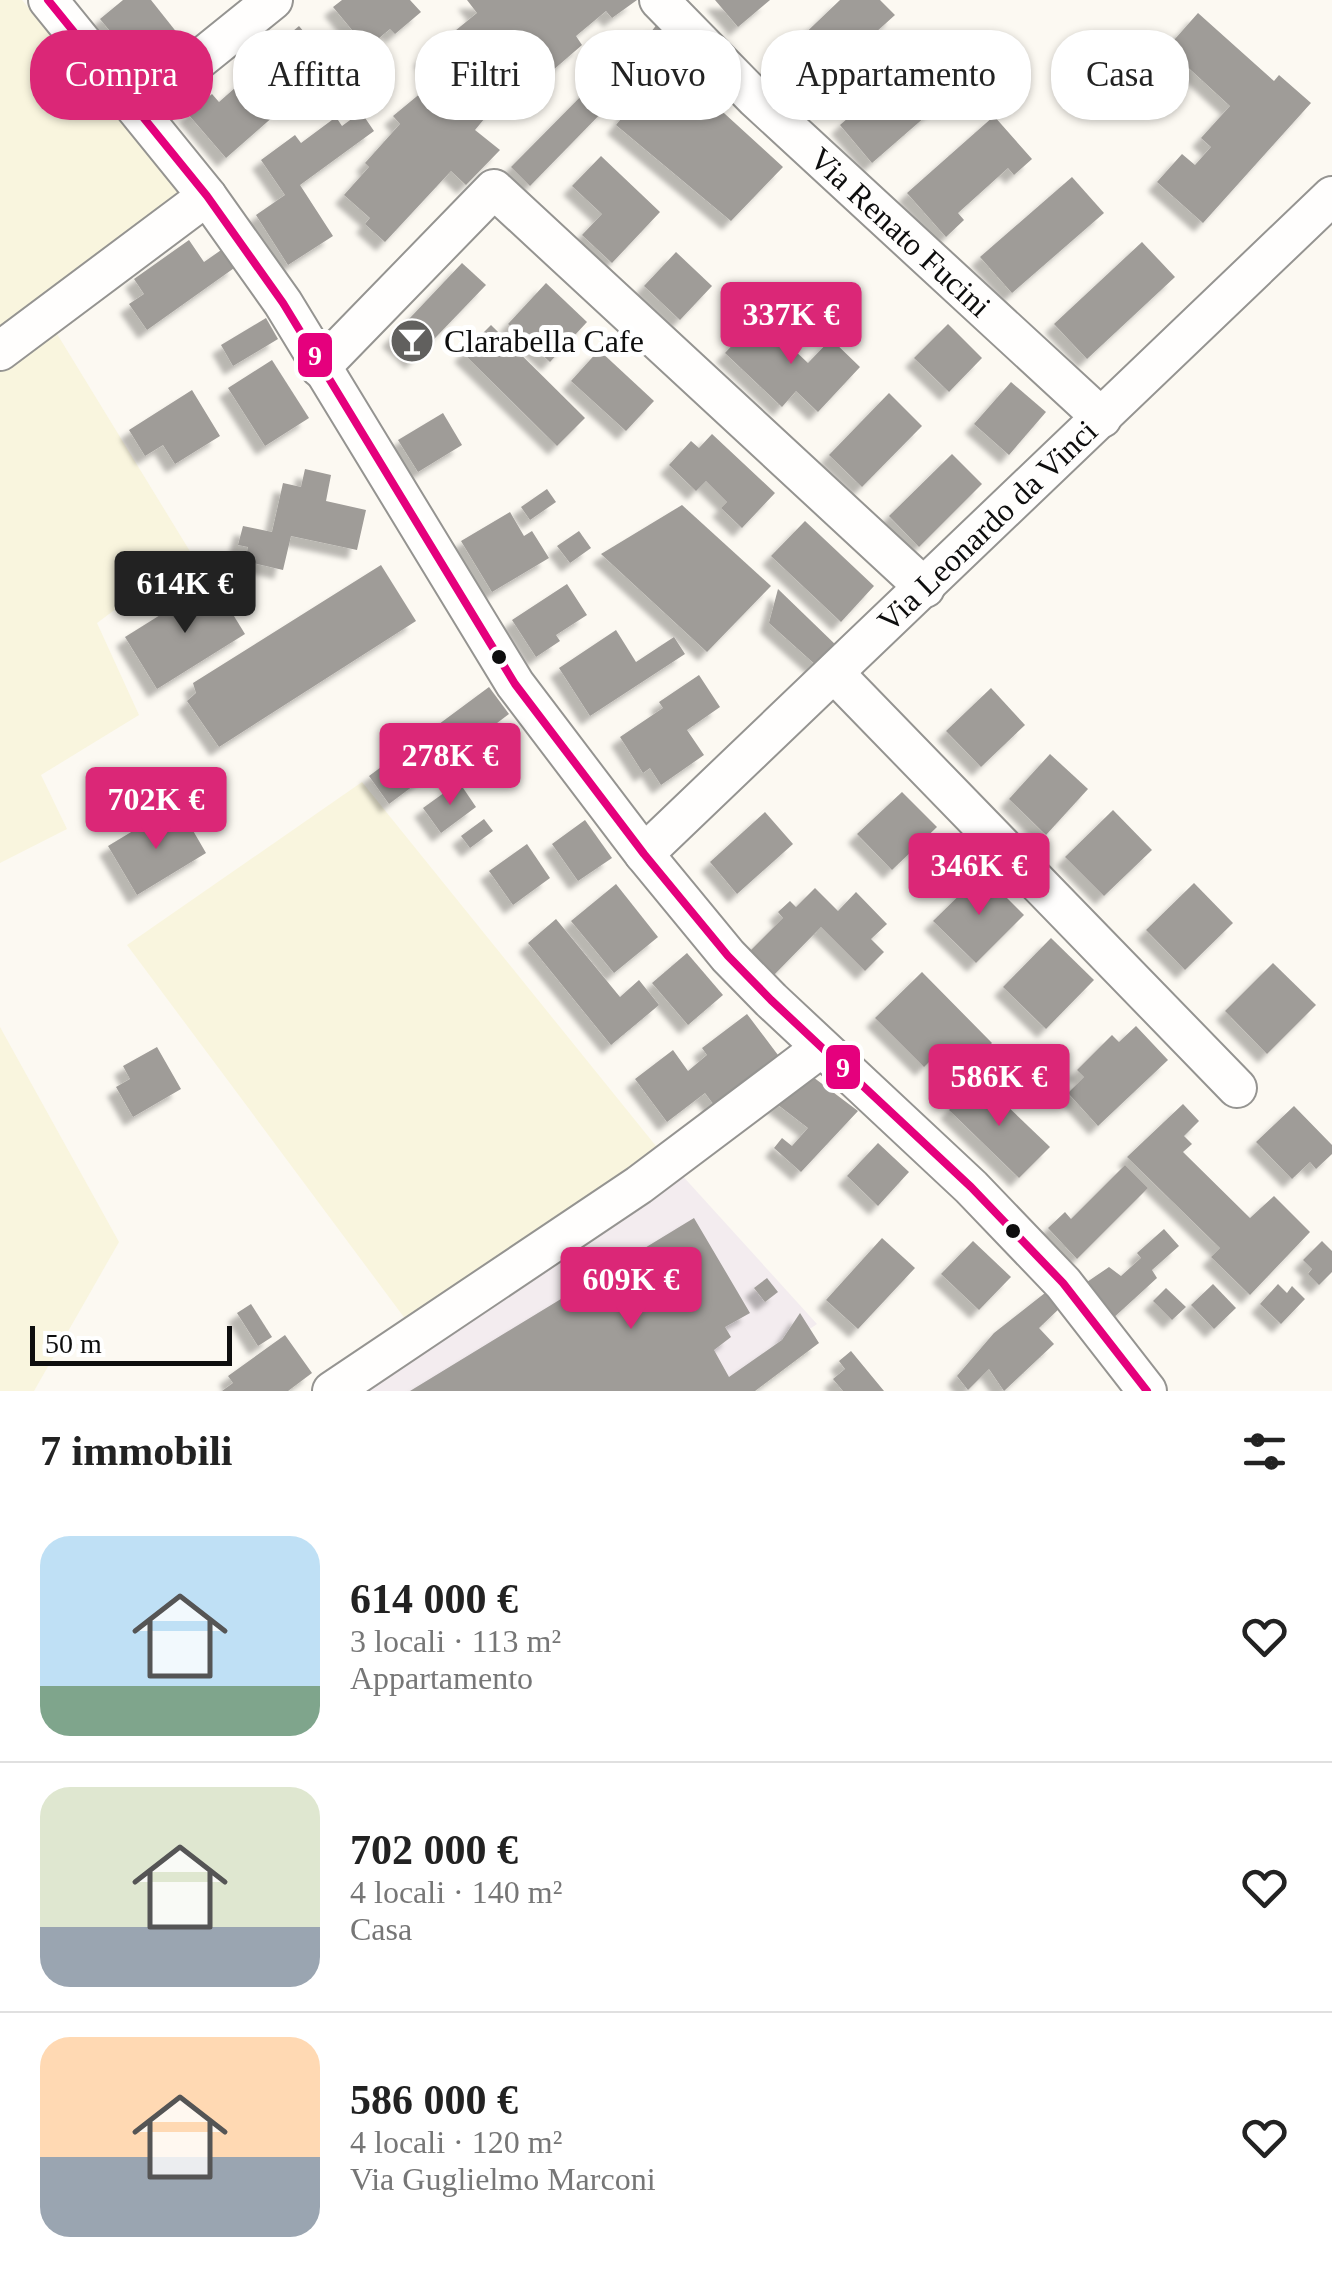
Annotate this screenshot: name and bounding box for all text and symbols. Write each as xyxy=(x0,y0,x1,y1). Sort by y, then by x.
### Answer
chip: Compra xyxy=(30,30,213,120)
chip: Affitta xyxy=(233,30,395,120)
chip: Filtri xyxy=(415,30,555,120)
chip: Nuovo xyxy=(575,30,741,120)
chip: Appartamento xyxy=(761,30,1031,120)
chip: Casa xyxy=(1051,30,1189,120)
street label: Via Renato Fucini xyxy=(803,140,998,324)
pin: 337K € xyxy=(710,282,872,367)
text: 337K € xyxy=(743,296,839,332)
bar icon: Clarabella Cafe xyxy=(389,318,435,364)
place label: Clarabella Cafe xyxy=(444,323,644,359)
line badge: 9 xyxy=(296,331,334,379)
text: 9 xyxy=(308,340,322,371)
street label: Via Leonardo da Vinci xyxy=(870,412,1104,639)
pin: 614K € xyxy=(104,551,266,636)
text: 614K € xyxy=(137,565,233,601)
unlabelled marker xyxy=(489,647,509,667)
pin: 278K € xyxy=(369,723,531,808)
text: 278K € xyxy=(402,737,498,773)
pin: 702K € xyxy=(75,767,237,852)
text: 702K € xyxy=(108,781,204,817)
pin: 346K € xyxy=(898,833,1060,918)
text: 346K € xyxy=(931,847,1027,883)
line badge: 9 xyxy=(824,1043,862,1091)
pin: 586K € xyxy=(918,1044,1080,1129)
text: 9 xyxy=(836,1052,850,1083)
text: 586K € xyxy=(951,1058,1047,1094)
unlabelled marker xyxy=(1003,1221,1023,1241)
pin: 609K € xyxy=(550,1247,712,1332)
text: 609K € xyxy=(583,1261,679,1297)
scale bar xyxy=(30,1321,232,1366)
text: 50 m xyxy=(45,1328,102,1359)
icon: filters xyxy=(1237,1424,1292,1479)
text: 7 immobili xyxy=(40,1428,233,1474)
icon: home xyxy=(120,1576,240,1696)
text: 614 000 € xyxy=(350,1576,518,1622)
icon: heart xyxy=(1237,1609,1292,1664)
text: 3 locali · 113 m² xyxy=(350,1623,561,1659)
text: Appartamento xyxy=(350,1660,533,1696)
icon: home xyxy=(120,1827,240,1947)
text: 702 000 € xyxy=(350,1827,518,1873)
icon: heart xyxy=(1237,1860,1292,1915)
text: 4 locali · 140 m² xyxy=(350,1874,562,1910)
text: Casa xyxy=(350,1911,412,1947)
icon: home xyxy=(120,2077,240,2197)
text: 586 000 € xyxy=(350,2077,518,2123)
icon: heart xyxy=(1237,2110,1292,2165)
text: 4 locali · 120 m² xyxy=(350,2124,562,2160)
text: Via Guglielmo Marconi xyxy=(350,2161,656,2197)

